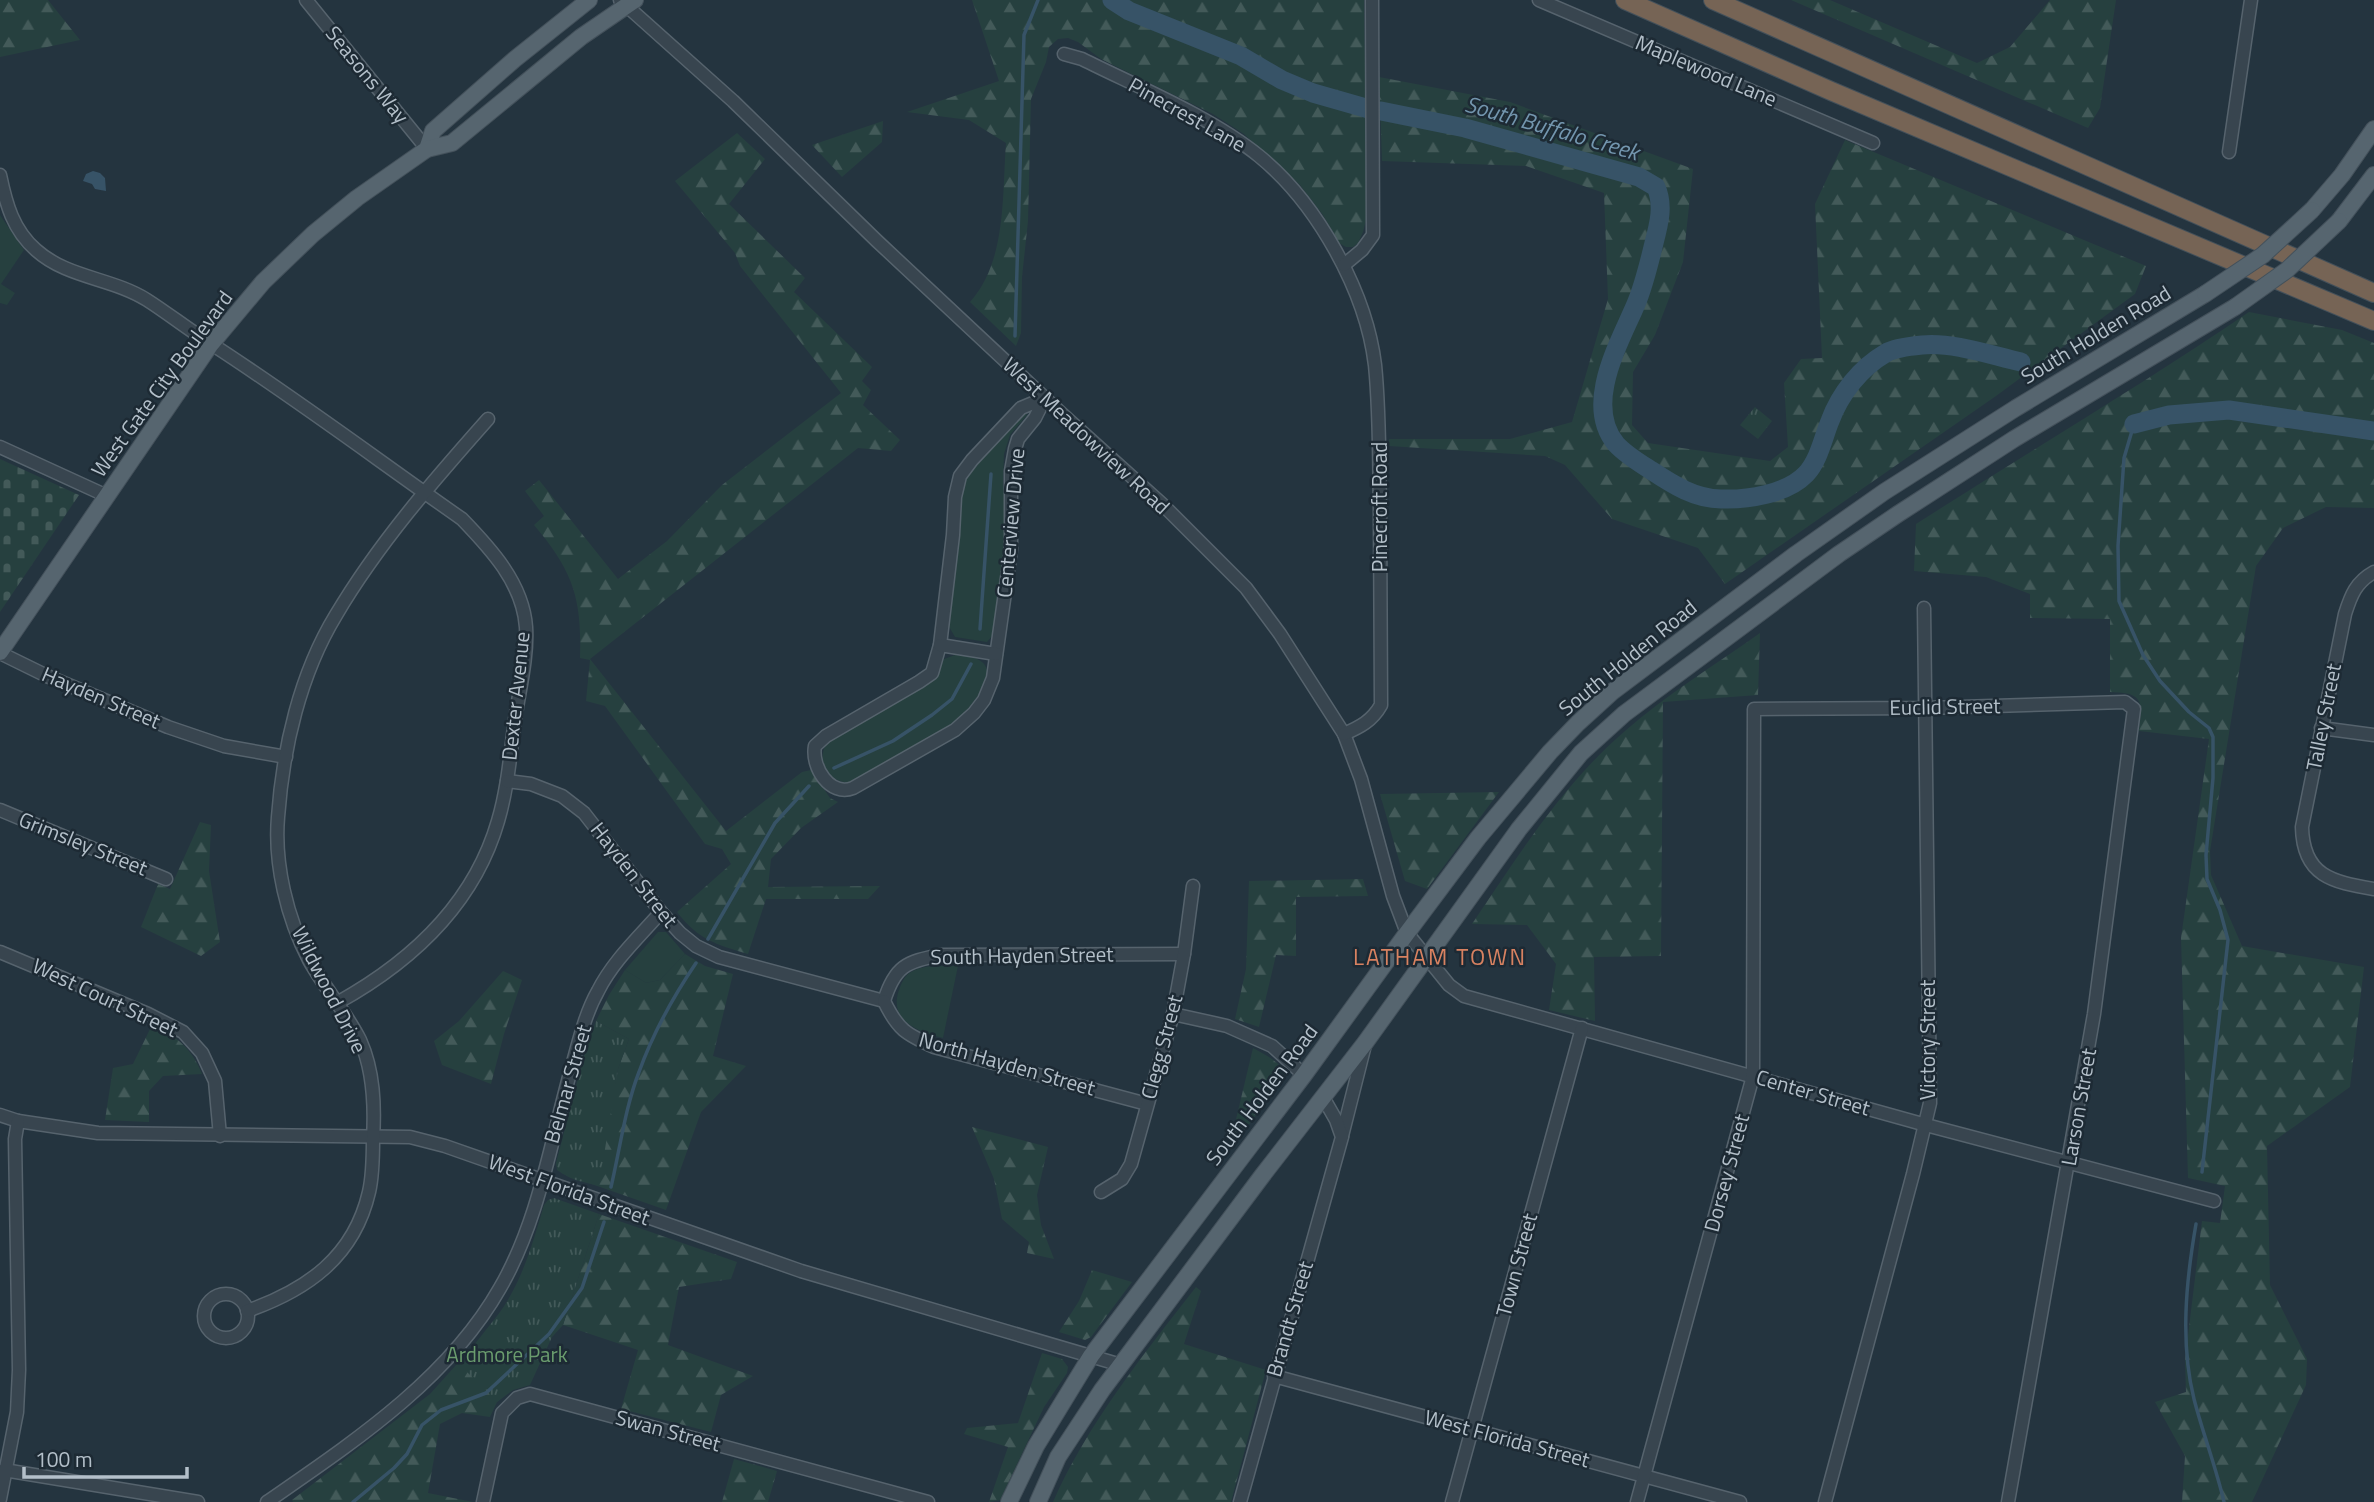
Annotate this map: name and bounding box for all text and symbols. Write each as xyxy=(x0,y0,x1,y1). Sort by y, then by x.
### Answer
street label: Seasons Way xyxy=(318,18,417,130)
street label: Maplewood Lane xyxy=(1631,26,1782,114)
street label: Pinecrest Lane xyxy=(1123,69,1252,160)
water label: South Buffalo Creek xyxy=(1461,86,1646,170)
street label: South Holden Road xyxy=(2014,277,2177,392)
street label: West Gate City Boulevard xyxy=(82,283,240,483)
street label: West Meadowview Road xyxy=(996,349,1178,522)
street label: Pinecroft Road xyxy=(1363,442,1395,572)
street label: Centerview Drive xyxy=(988,447,1032,599)
street label: South Holden Road xyxy=(1551,591,1703,723)
street label: Dexter Avenue xyxy=(492,630,538,762)
street label: Hayden Street xyxy=(37,658,166,737)
street label: Talley Street xyxy=(2297,660,2349,773)
street label: Euclid Street xyxy=(1889,689,2001,723)
street label: Grimsley Street xyxy=(14,803,153,884)
street label: Hayden Street xyxy=(583,815,687,934)
street label: Wildwood Drive xyxy=(284,920,376,1059)
street label: South Hayden Street xyxy=(930,937,1114,973)
district label: LATHAM TOWN xyxy=(1353,939,1527,974)
street label: West Court Street xyxy=(27,949,184,1045)
street label: Victory Street xyxy=(1911,979,1943,1100)
street label: Clegg Street xyxy=(1132,990,1191,1103)
street label: South Holden Road xyxy=(1197,1017,1325,1172)
street label: Belmar Street xyxy=(535,1020,599,1147)
street label: North Hayden Street xyxy=(915,1023,1100,1104)
street label: Larson Street xyxy=(2052,1045,2104,1168)
street label: Center Street xyxy=(1753,1061,1875,1124)
street label: Dorsey Street xyxy=(1695,1110,1757,1235)
street label: West Florida Street xyxy=(484,1145,655,1233)
street label: Town Street xyxy=(1487,1209,1545,1320)
street label: Brandt Street xyxy=(1257,1256,1321,1380)
park label: Ardmore Park xyxy=(446,1338,568,1370)
street label: Swan Street xyxy=(612,1401,725,1460)
street label: West Florida Street xyxy=(1421,1401,1594,1476)
scale bar xyxy=(24,1436,187,1480)
text: 100 m xyxy=(35,1443,92,1475)

